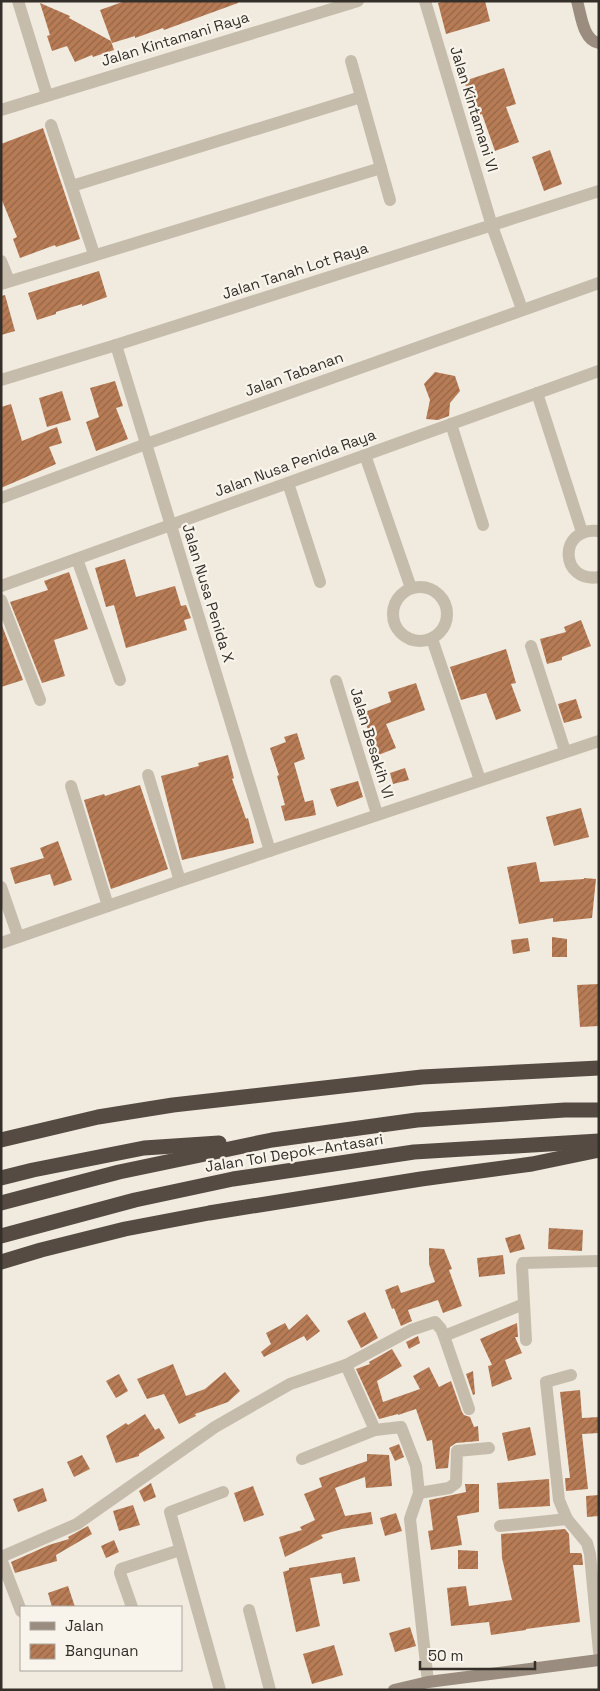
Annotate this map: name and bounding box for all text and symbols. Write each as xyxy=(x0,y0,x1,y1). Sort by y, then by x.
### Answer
street label: Jalan Kintamani Raya xyxy=(99,7,252,70)
street label: Jalan Kintamani VI xyxy=(446,44,503,174)
street label: Jalan Tanah Lot Raya xyxy=(219,238,371,303)
street label: Jalan Tabanan xyxy=(242,347,346,400)
street label: Jalan Nusa Penida Raya xyxy=(212,424,378,501)
street label: Jalan Nusa Penida X xyxy=(178,521,239,665)
street label: Jalan Besakih VI xyxy=(347,685,398,801)
street label: Jalan Tol Depok–Antasari xyxy=(203,1129,384,1176)
legend xyxy=(20,1606,182,1671)
text: Jalan xyxy=(65,1616,104,1635)
scale bar xyxy=(420,1638,535,1670)
text: Bangunan xyxy=(65,1641,139,1660)
text: 50 m xyxy=(428,1646,463,1665)

